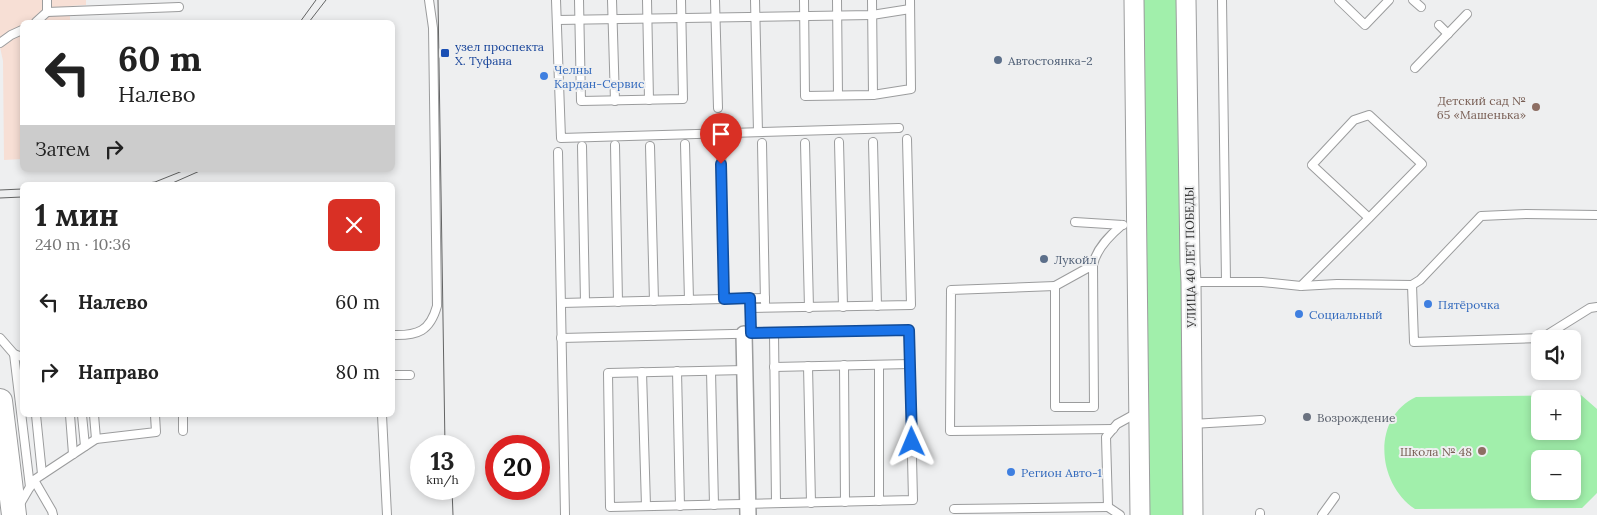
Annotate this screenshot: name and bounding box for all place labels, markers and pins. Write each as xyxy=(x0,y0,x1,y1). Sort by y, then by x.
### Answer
place label: узел проспекта Х. Туфана xyxy=(455,39,544,68)
marker: узел проспекта Х. Туфана xyxy=(439,47,451,59)
place label: Автостоянка-2 xyxy=(1007,53,1093,68)
marker: Автостоянка-2 xyxy=(992,54,1004,66)
place label: Челны Кардан-Сервис xyxy=(554,62,644,91)
marker: Челны Кардан-Сервис xyxy=(538,70,550,82)
place label: Детский сад № 65 «Машенька» xyxy=(1437,93,1526,122)
marker: Детский сад № 65 «Машенька» xyxy=(1530,101,1542,113)
pin xyxy=(700,113,742,164)
place label: Лукойл xyxy=(1054,252,1097,267)
marker: Лукойл xyxy=(1038,253,1050,265)
place label: Пятёрочка xyxy=(1438,297,1500,312)
marker: Пятёрочка xyxy=(1422,298,1434,310)
place label: Социальный xyxy=(1309,307,1383,322)
marker: Социальный xyxy=(1293,308,1305,320)
place label: Возрождение xyxy=(1317,410,1396,425)
marker: Возрождение xyxy=(1301,411,1313,423)
place label: Школа № 48 xyxy=(1400,444,1472,459)
marker: Школа № 48 xyxy=(1476,445,1488,457)
place label: Регион Авто-1 xyxy=(1021,465,1102,480)
marker: Регион Авто-1 xyxy=(1005,466,1017,478)

